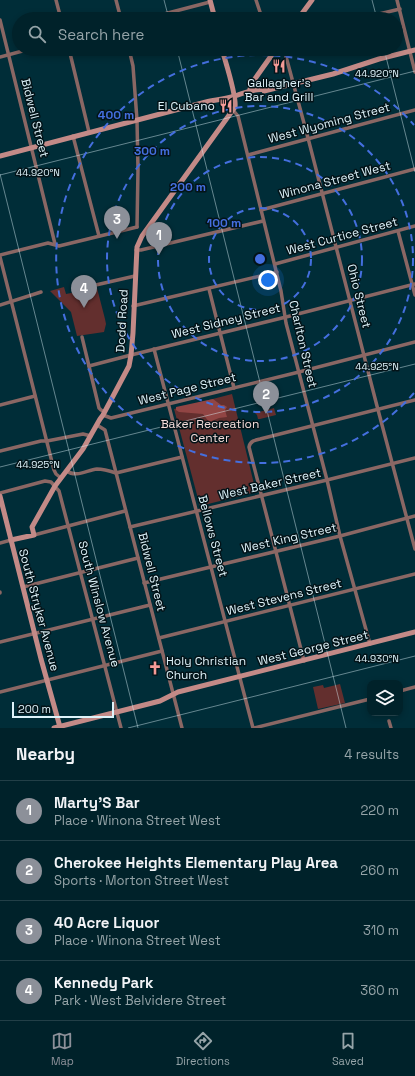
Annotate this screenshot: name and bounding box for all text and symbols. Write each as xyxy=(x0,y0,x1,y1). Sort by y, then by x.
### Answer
search box xyxy=(12,12,403,56)
icon: search xyxy=(26,23,48,45)
text: Search here xyxy=(58,25,144,44)
restaurant icon: Gallagher's Bar and Grill xyxy=(271,58,287,74)
text: 44.920°N xyxy=(355,67,399,80)
place label: Gallagher's Bar and Grill xyxy=(245,75,313,105)
street label: Bidwell Street xyxy=(17,77,53,159)
place label: El Cubano xyxy=(158,98,215,114)
restaurant icon: El Cubano xyxy=(218,98,234,114)
street label: West Wyoming Street xyxy=(266,99,392,147)
text: 400 m xyxy=(98,107,134,123)
text: 300 m xyxy=(134,143,170,159)
street label: Winona Street West xyxy=(278,157,392,203)
text: 44.920°N xyxy=(16,166,60,179)
text: 200 m xyxy=(170,179,206,195)
pin: 3 xyxy=(104,206,130,239)
street label: West Curtice Street xyxy=(285,213,399,259)
text: 100 m xyxy=(207,215,241,231)
pin: 1 xyxy=(146,222,172,255)
centre of rings xyxy=(253,252,267,266)
street label: Ohio Street xyxy=(343,262,375,330)
your location xyxy=(258,270,278,290)
pin: 4 xyxy=(71,275,97,308)
street label: Dodd Road xyxy=(112,289,132,353)
street label: Charlton Street xyxy=(285,299,321,389)
street label: West Sidney Street xyxy=(170,300,282,342)
text: 44.925°N xyxy=(355,360,399,373)
street label: West Page Street xyxy=(136,369,238,409)
pin: 2 xyxy=(253,381,279,414)
park label: Baker Recreation Center xyxy=(161,416,259,446)
text: 44.925°N xyxy=(16,458,60,471)
street label: West Baker Street xyxy=(217,464,323,504)
street label: Bellows Street xyxy=(194,493,232,579)
street label: West King Street xyxy=(240,519,338,557)
street label: Bidwell Street xyxy=(134,531,170,613)
street label: South Winslow Avenue xyxy=(74,539,124,669)
street label: South Stryker Avenue xyxy=(15,547,63,673)
street label: West Stevens Street xyxy=(225,575,343,619)
street label: West George Street xyxy=(256,627,370,669)
text: 44.930°N xyxy=(355,652,399,665)
place label: Holy Christian Church xyxy=(166,653,246,683)
church icon: Holy Christian Church xyxy=(147,660,163,676)
map controls xyxy=(367,680,403,716)
button: layers xyxy=(367,680,403,716)
scale bar xyxy=(12,700,114,719)
text: 200 m xyxy=(18,702,51,716)
text: Nearby xyxy=(16,743,75,765)
text: 4 results xyxy=(344,746,399,763)
text: Marty'S Bar xyxy=(54,793,140,812)
text: 1 xyxy=(26,802,32,819)
text: 220 m xyxy=(360,802,399,819)
text: Place · Winona Street West xyxy=(54,812,221,829)
text: Cherokee Heights Elementary Play Area xyxy=(54,853,338,872)
text: 2 xyxy=(25,862,33,879)
text: 260 m xyxy=(360,862,399,879)
text: Sports · Morton Street West xyxy=(54,872,229,889)
text: 40 Acre Liquor xyxy=(54,913,159,932)
text: 3 xyxy=(25,922,33,939)
text: 310 m xyxy=(363,922,399,939)
text: Place · Winona Street West xyxy=(54,932,221,949)
text: Kennedy Park xyxy=(54,973,154,992)
text: 4 xyxy=(25,982,33,999)
text: 360 m xyxy=(360,982,399,999)
text: Park · West Belvidere Street xyxy=(54,992,226,1009)
tab: Map xyxy=(51,1030,74,1068)
tab: Directions xyxy=(176,1030,230,1068)
tab: Saved xyxy=(332,1030,364,1068)

